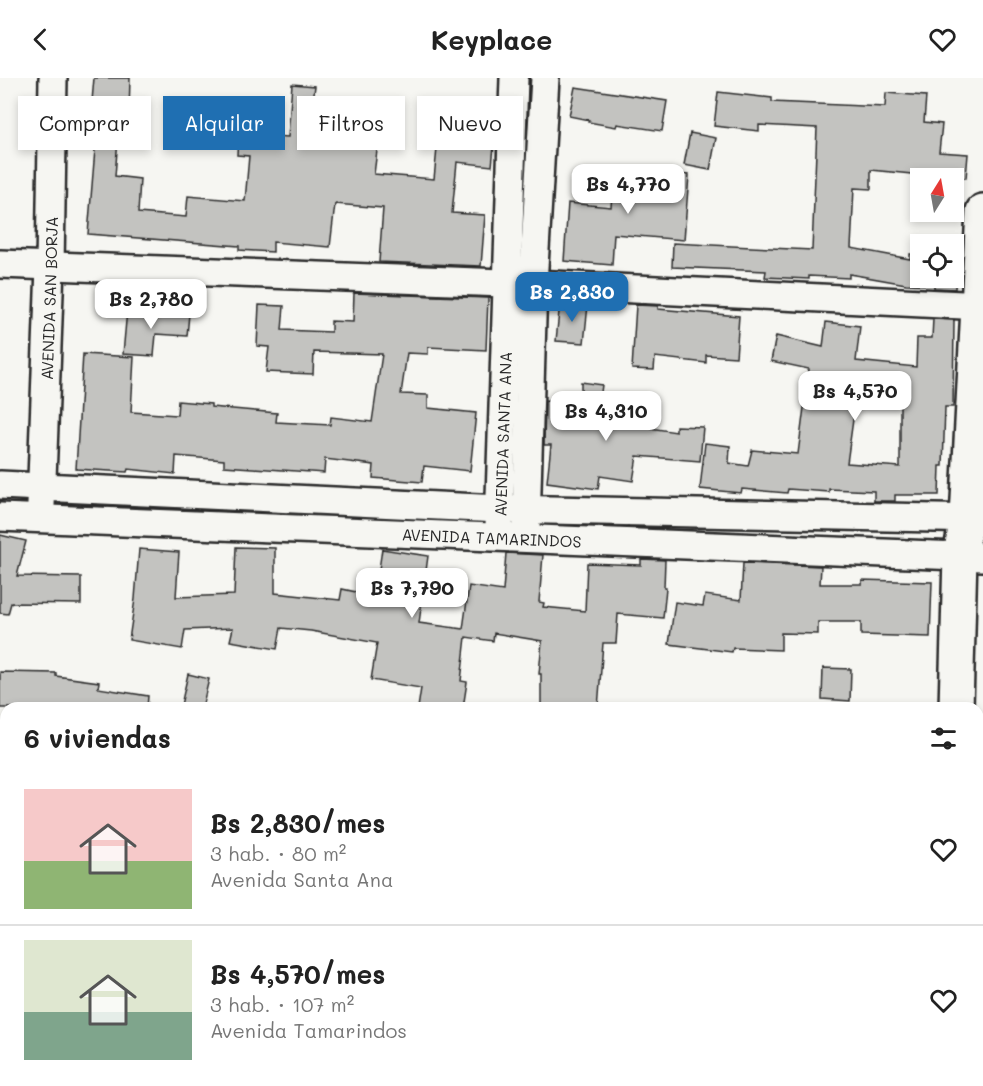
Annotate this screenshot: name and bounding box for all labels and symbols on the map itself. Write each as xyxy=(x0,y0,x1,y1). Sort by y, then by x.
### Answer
pin: Bs 4,770 xyxy=(566,164,690,215)
north arrow xyxy=(910,168,964,222)
street label: AVENIDA SAN BORJA xyxy=(35,216,61,380)
pin: Bs 2,830 xyxy=(510,272,634,323)
pin: Bs 2,780 xyxy=(89,279,213,330)
street label: AVENIDA SANTA ANA xyxy=(489,351,515,517)
pin: Bs 4,570 xyxy=(793,371,917,422)
pin: Bs 4,310 xyxy=(544,391,668,442)
street label: AVENIDA TAMARINDOS xyxy=(401,523,582,551)
pin: Bs 7,790 xyxy=(350,568,474,619)

